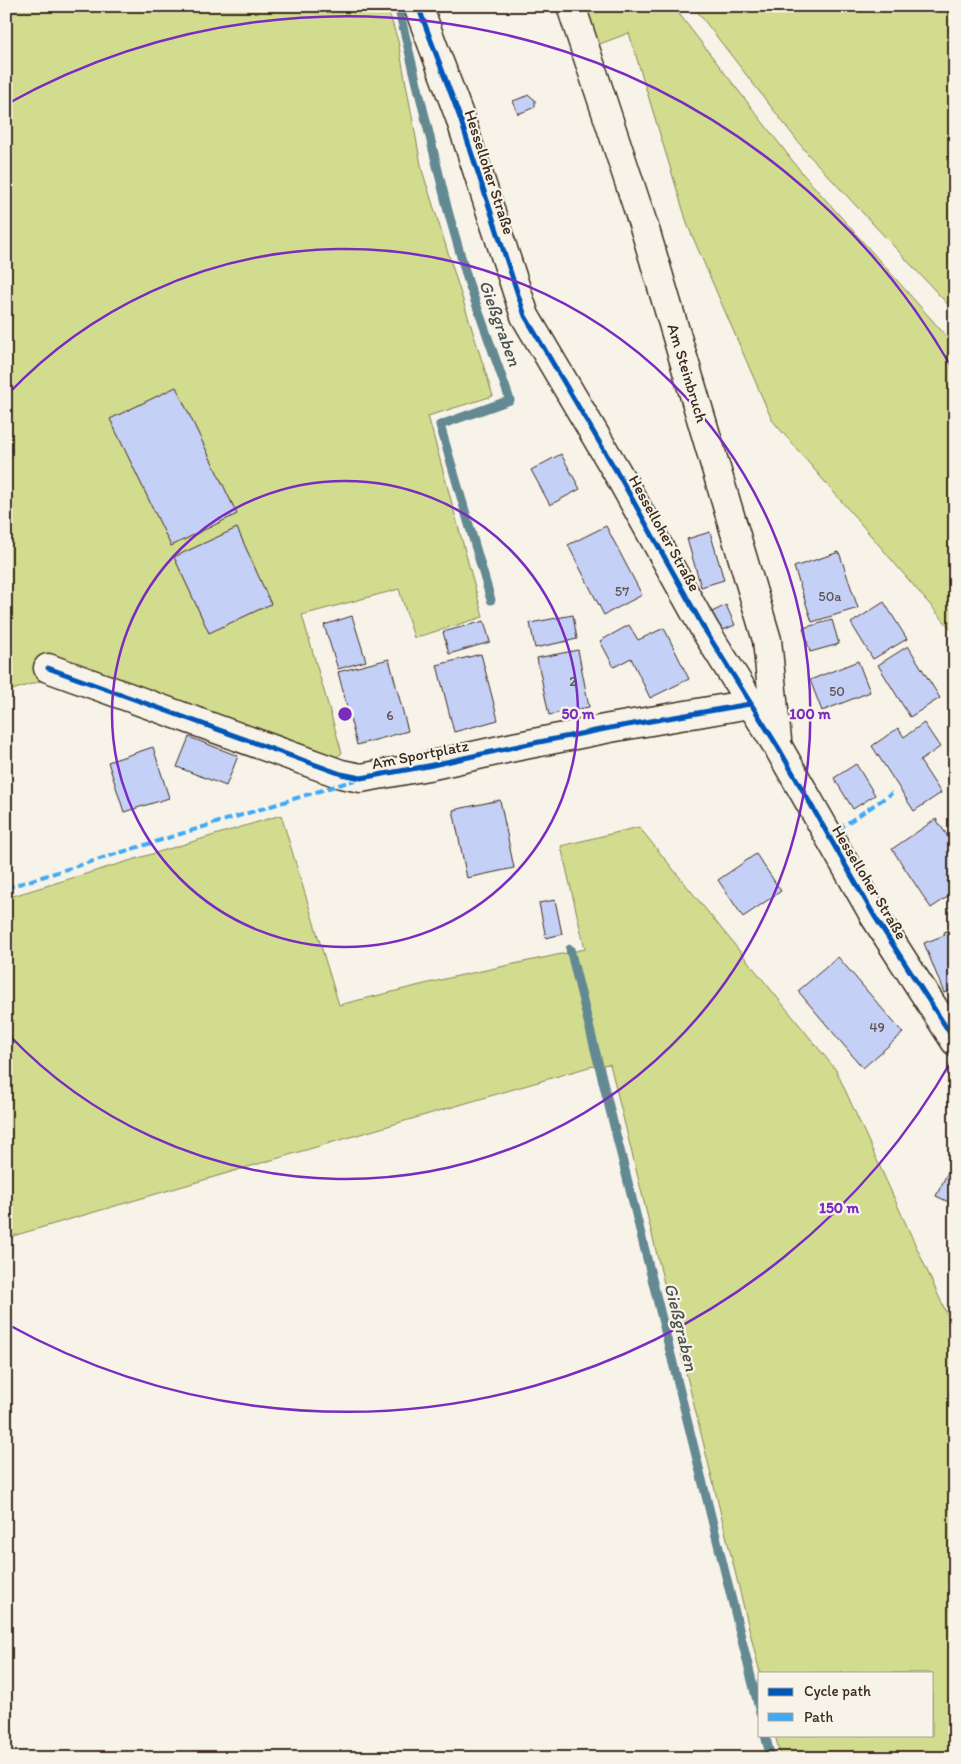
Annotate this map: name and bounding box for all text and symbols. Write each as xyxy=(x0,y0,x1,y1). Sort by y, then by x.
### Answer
street label: Hesselloher Straße xyxy=(460,107,519,237)
water label: Gießgraben xyxy=(474,277,526,370)
street label: Am Steinbruch xyxy=(663,321,712,425)
street label: Hesselloher Straße xyxy=(625,472,705,595)
house number: 57 xyxy=(615,583,629,600)
house number: 50a xyxy=(818,588,842,605)
house number: 2 xyxy=(569,673,577,690)
house number: 50 xyxy=(829,683,845,700)
centre of rings xyxy=(336,705,354,723)
text: 50 m xyxy=(561,705,595,723)
text: 100 m xyxy=(789,705,831,723)
house number: 6 xyxy=(386,707,394,724)
street label: Am Sportplatz xyxy=(370,736,471,773)
street label: Hesselloher Straße xyxy=(828,822,911,943)
house number: 49 xyxy=(869,1019,885,1036)
text: 150 m xyxy=(819,1199,859,1217)
water label: Gießgraben xyxy=(659,1281,703,1374)
legend xyxy=(758,1672,934,1736)
text: Cycle path xyxy=(804,1682,871,1700)
text: Path xyxy=(804,1708,833,1726)

